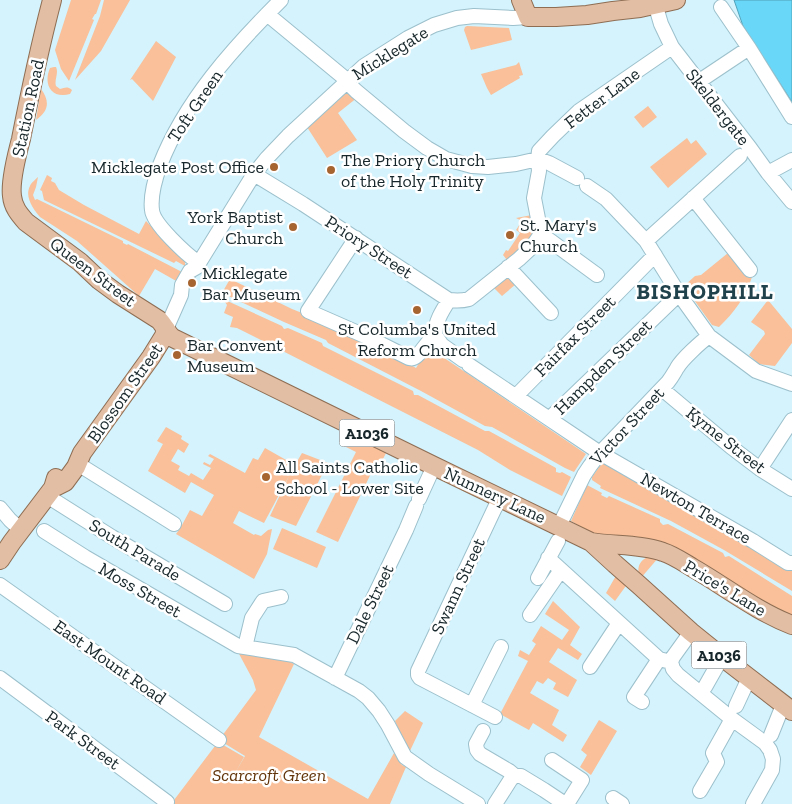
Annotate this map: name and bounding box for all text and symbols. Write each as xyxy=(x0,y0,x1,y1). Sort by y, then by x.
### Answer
street label: Micklegate xyxy=(348,21,432,85)
street label: Station Road xyxy=(7,57,49,159)
street label: Fetter Lane xyxy=(560,63,644,133)
street label: Skeldergate xyxy=(681,64,755,150)
street label: Toft Green xyxy=(163,65,228,147)
place label: The Priory Church of the Holy Trinity xyxy=(341,149,485,192)
place label: Micklegate Post Office xyxy=(91,156,264,178)
marker: Micklegate Post Office xyxy=(268,161,280,173)
marker: The Priory Church of the Holy Trinity xyxy=(325,164,337,176)
place label: York Baptist Church xyxy=(186,206,283,249)
street label: Priory Street xyxy=(321,211,417,284)
place label: St. Mary's Church xyxy=(520,214,597,257)
marker: York Baptist Church xyxy=(287,221,299,233)
marker: St. Mary's Church xyxy=(504,229,516,241)
street label: Queen Street xyxy=(46,232,141,312)
place label: Micklegate Bar Museum xyxy=(202,262,301,305)
marker: Micklegate Bar Museum xyxy=(186,277,198,289)
district label: BISHOPHILL xyxy=(636,278,774,305)
street label: Fairfax Street xyxy=(530,290,621,381)
marker: St Columba's United Reform Church xyxy=(411,304,423,316)
street label: Hampden Street xyxy=(549,315,657,419)
place label: St Columba's United Reform Church xyxy=(338,318,496,361)
place label: Bar Convent Museum xyxy=(187,334,283,377)
street label: Blossom Street xyxy=(82,339,168,447)
marker: Bar Convent Museum xyxy=(171,349,183,361)
street label: Victor Street xyxy=(584,382,669,471)
street label: Kyme Street xyxy=(682,402,771,478)
road number: A1036 xyxy=(340,419,394,446)
place label: All Saints Catholic School - Lower Site xyxy=(276,456,424,499)
street label: Nunnery Lane xyxy=(441,462,549,528)
street label: Newton Terrace xyxy=(637,467,755,549)
marker: All Saints Catholic School - Lower Site xyxy=(260,471,272,483)
street label: South Parade xyxy=(85,514,185,586)
street label: Swann Street xyxy=(426,534,490,638)
street label: Price's Lane xyxy=(680,555,770,621)
street label: Moss Street xyxy=(95,557,186,623)
street label: Dale Street xyxy=(341,560,399,647)
street label: East Mount Road xyxy=(49,615,171,709)
road number: A1036 xyxy=(692,642,746,668)
street label: Park Street xyxy=(41,705,125,775)
park label: Scarcroft Green xyxy=(212,764,326,786)

